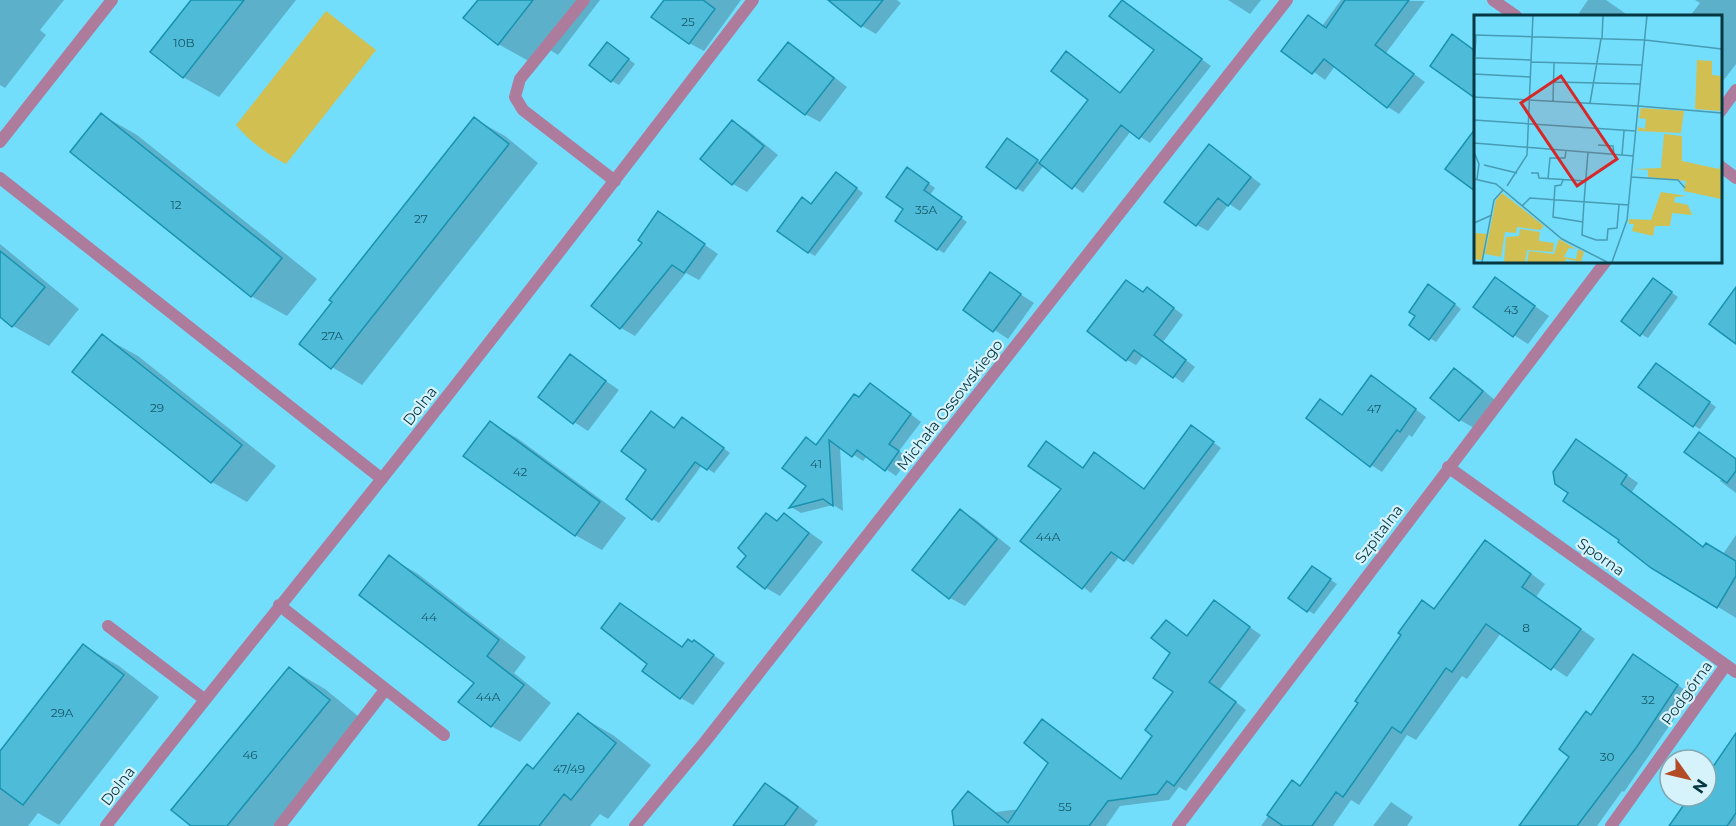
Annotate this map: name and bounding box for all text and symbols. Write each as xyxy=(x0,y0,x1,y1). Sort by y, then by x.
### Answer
house number: 25 xyxy=(681,14,695,29)
inset map xyxy=(1474,15,1721,262)
house number: 10B xyxy=(173,35,195,50)
house number: 12 xyxy=(170,197,182,212)
house number: 35A xyxy=(915,202,937,217)
house number: 27 xyxy=(414,211,428,226)
house number: 43 xyxy=(1504,302,1518,317)
house number: 27A xyxy=(321,328,343,343)
street label: Michała Ossowskiego xyxy=(892,335,1007,474)
street label: Dolna xyxy=(398,382,441,429)
house number: 29 xyxy=(150,400,164,415)
house number: 47 xyxy=(1367,401,1381,416)
house number: 41 xyxy=(810,456,822,471)
house number: 42 xyxy=(513,464,528,479)
street label: Szpitalna xyxy=(1350,501,1407,567)
house number: 44A xyxy=(1036,529,1061,544)
street label: Sporna xyxy=(1574,533,1629,580)
house number: 44 xyxy=(421,609,437,624)
house number: 8 xyxy=(1522,620,1530,635)
street label: Podgórna xyxy=(1657,657,1716,729)
house number: 44A xyxy=(476,689,501,704)
house number: 32 xyxy=(1641,692,1655,707)
house number: 29A xyxy=(51,705,74,720)
house number: 46 xyxy=(242,747,258,762)
north arrow xyxy=(1658,748,1718,808)
house number: 30 xyxy=(1600,749,1614,764)
house number: 47/49 xyxy=(553,761,585,776)
street label: Dolna xyxy=(96,762,139,809)
text: N xyxy=(1689,775,1712,797)
house number: 55 xyxy=(1058,799,1072,814)

